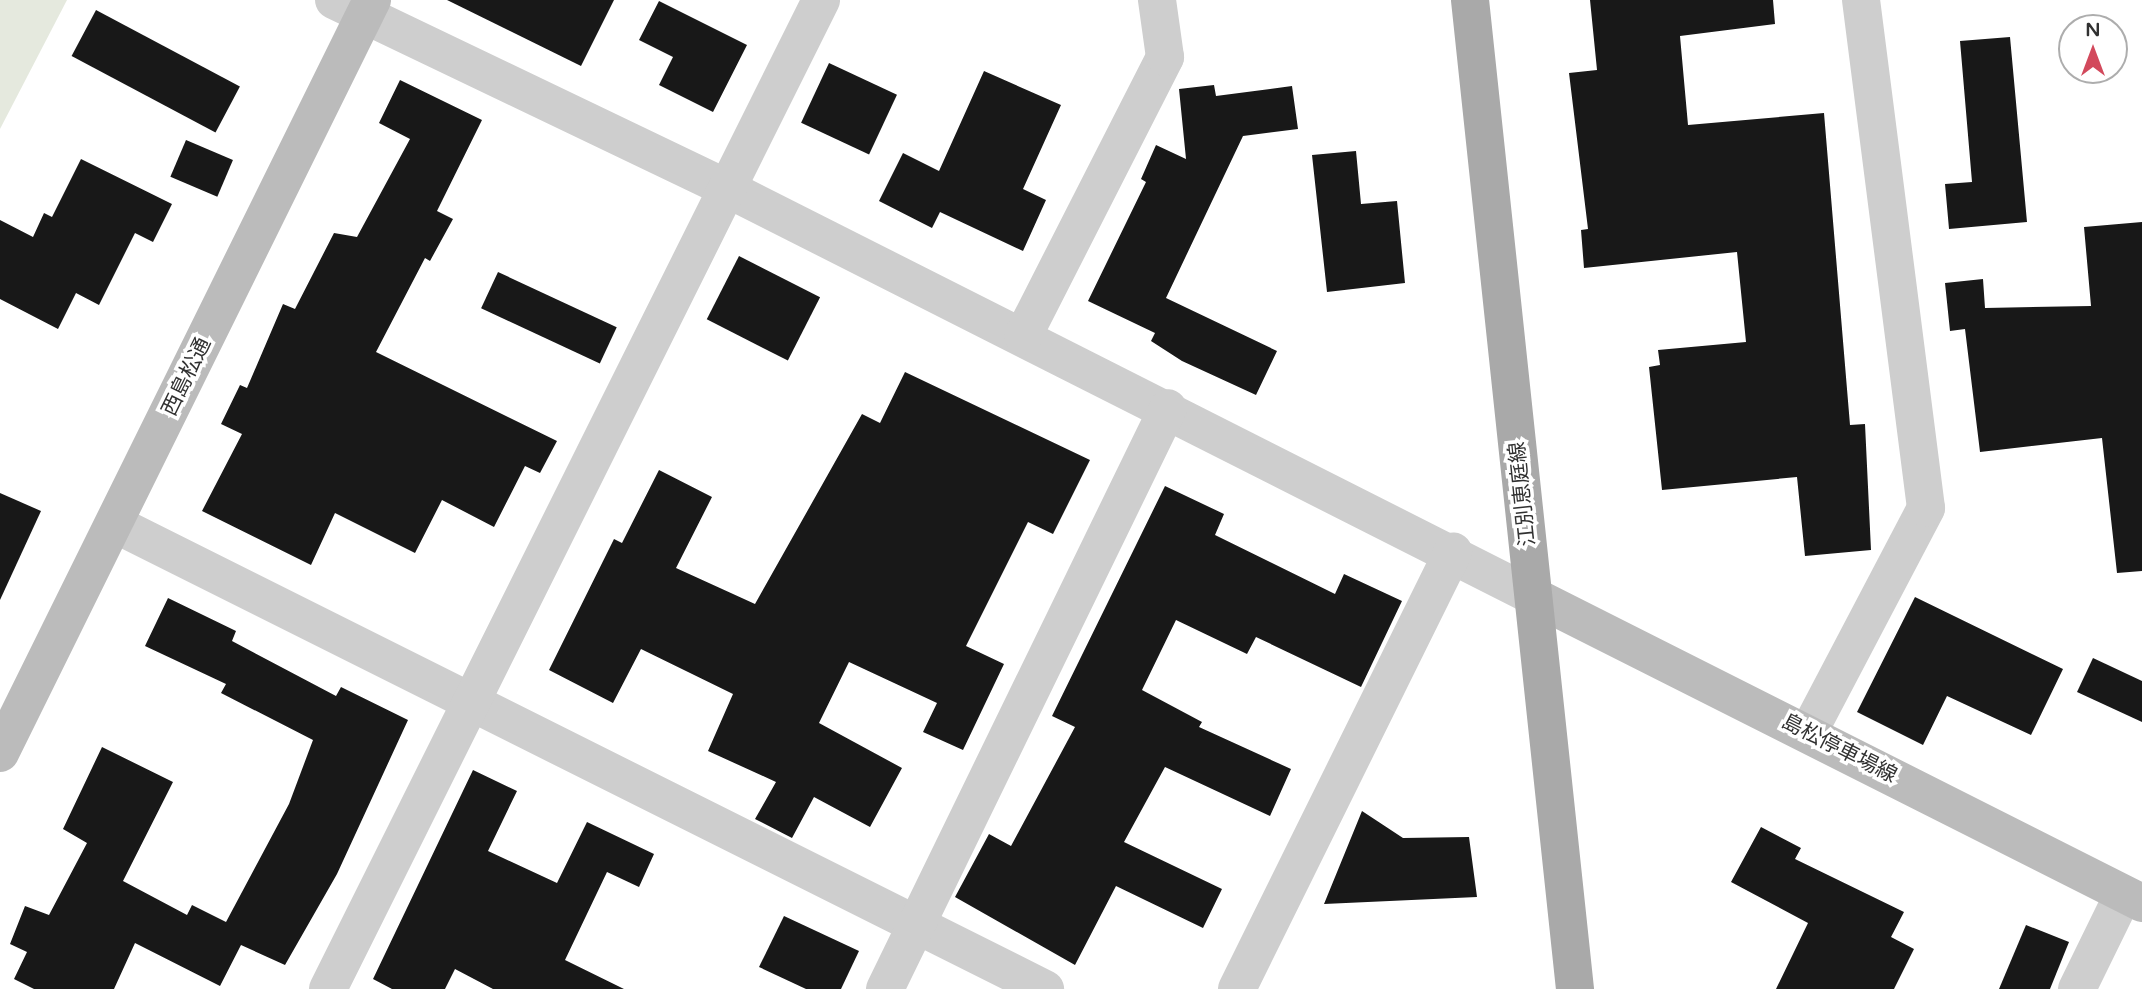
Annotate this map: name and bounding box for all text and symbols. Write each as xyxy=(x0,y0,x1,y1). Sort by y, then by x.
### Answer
north arrow xyxy=(2058,14,2128,84)
text: N xyxy=(2085,19,2101,41)
street label: 西島松通 xyxy=(157,334,217,420)
street label: 江別恵庭線 xyxy=(1505,440,1541,548)
street label: 島松停車場線 xyxy=(1777,709,1901,789)

